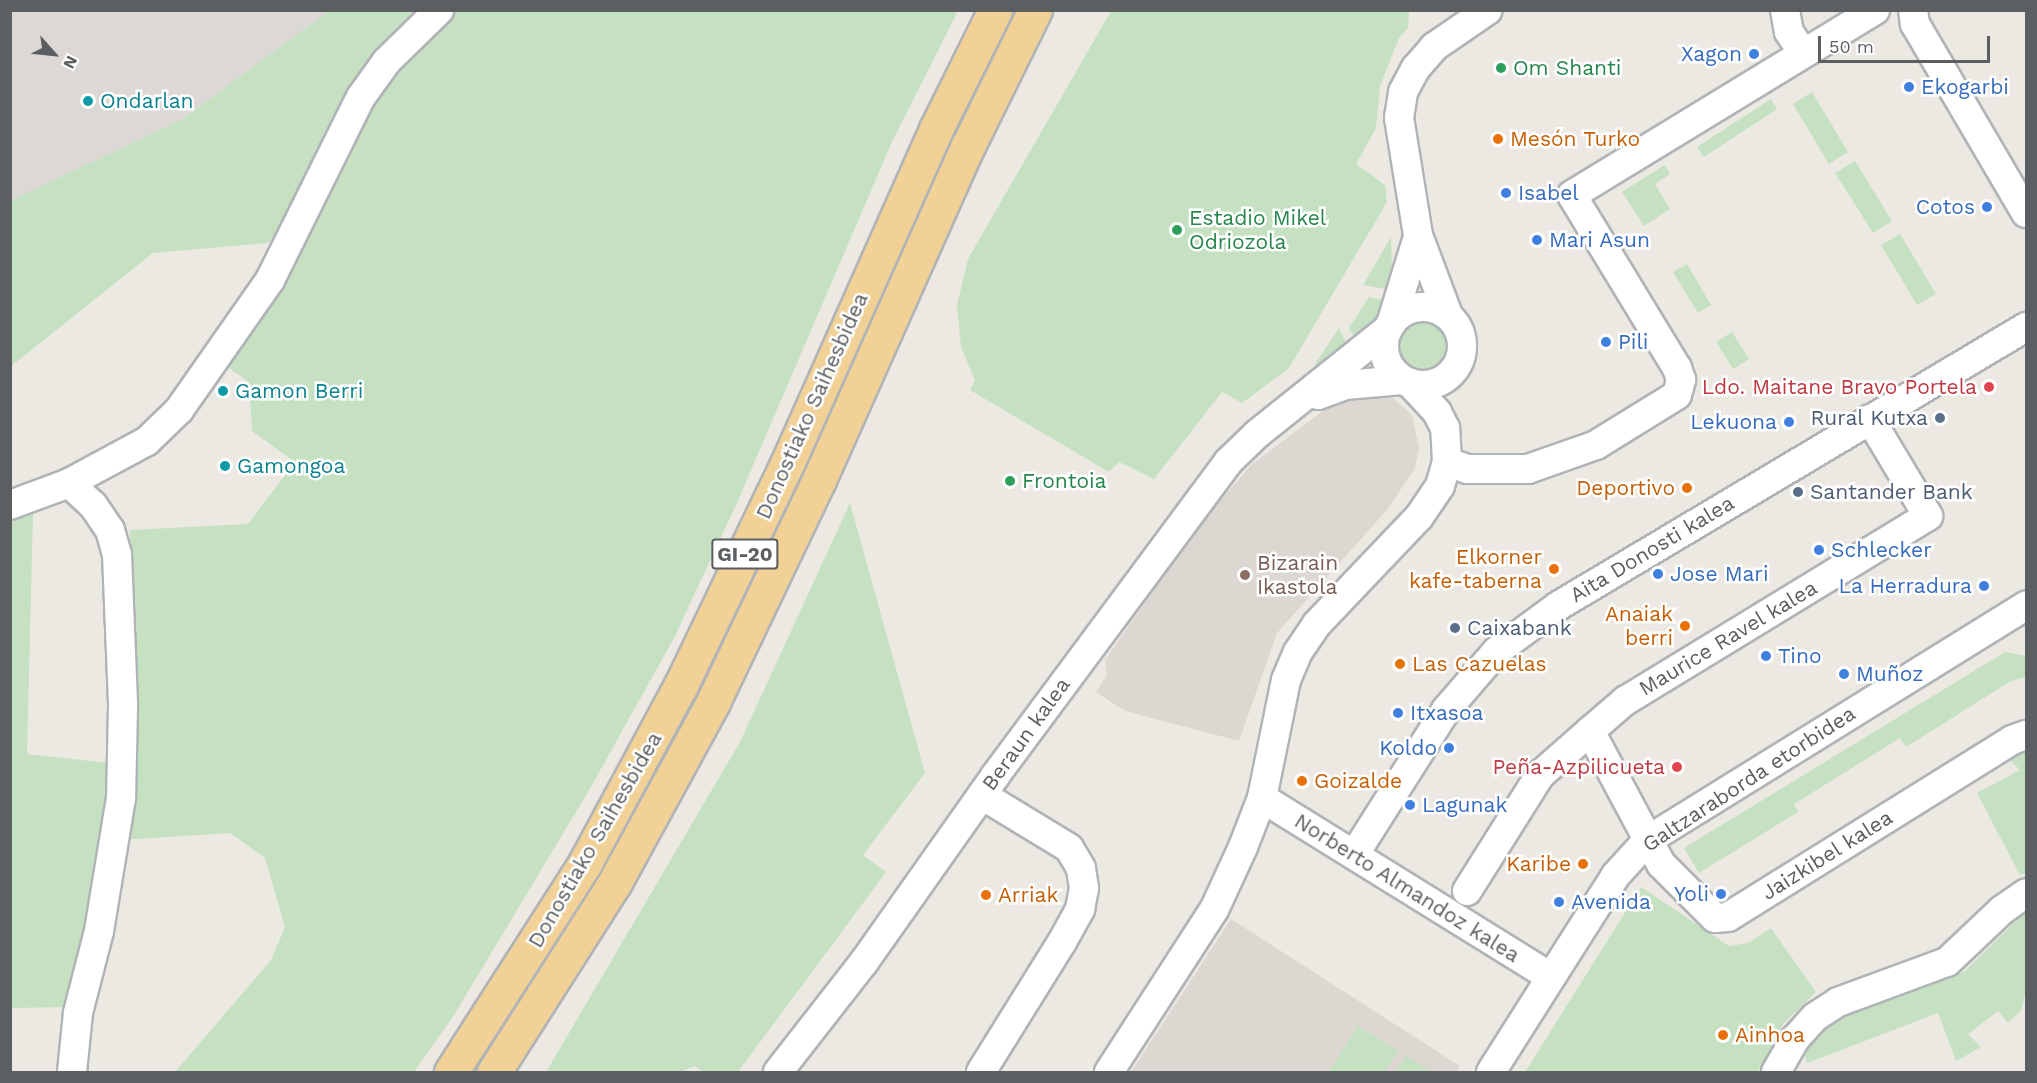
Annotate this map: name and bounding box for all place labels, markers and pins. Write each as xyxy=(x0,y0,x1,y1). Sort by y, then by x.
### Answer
place label: Xagon xyxy=(1681,41,1742,67)
marker: Xagon xyxy=(1747,47,1761,61)
place label: Om Shanti xyxy=(1513,55,1621,81)
marker: Om Shanti xyxy=(1494,61,1508,75)
place label: Ekogarbi xyxy=(1921,74,2009,100)
marker: Ekogarbi xyxy=(1902,80,1916,94)
place label: Ondarlan xyxy=(100,88,194,114)
marker: Ondarlan xyxy=(81,94,95,108)
place label: Mesón Turko xyxy=(1510,126,1641,152)
marker: Mesón Turko xyxy=(1491,132,1505,146)
place label: Isabel xyxy=(1518,180,1579,206)
marker: Isabel xyxy=(1499,186,1513,200)
place label: Cotos xyxy=(1916,194,1975,220)
marker: Cotos xyxy=(1980,200,1994,214)
place label: Estadio Mikel Odriozola xyxy=(1189,205,1326,255)
marker: Estadio Mikel Odriozola xyxy=(1170,223,1184,237)
place label: Mari Asun xyxy=(1549,227,1651,253)
marker: Mari Asun xyxy=(1530,233,1544,247)
place label: Pili xyxy=(1618,329,1648,355)
marker: Pili xyxy=(1599,335,1613,349)
place label: Ldo. Maitane Bravo Portela xyxy=(1702,374,1977,400)
place label: Gamon Berri xyxy=(235,378,363,404)
marker: Ldo. Maitane Bravo Portela xyxy=(1982,380,1996,394)
marker: Gamon Berri xyxy=(216,384,230,398)
place label: Rural Kutxa xyxy=(1810,405,1928,431)
place label: Lekuona xyxy=(1690,409,1777,435)
marker: Rural Kutxa xyxy=(1933,411,1947,425)
marker: Lekuona xyxy=(1782,415,1796,429)
place label: Gamongoa xyxy=(237,453,345,479)
marker: Gamongoa xyxy=(218,459,232,473)
place label: Frontoia xyxy=(1022,468,1107,494)
marker: Frontoia xyxy=(1003,474,1017,488)
place label: Deportivo xyxy=(1576,475,1675,501)
place label: Santander Bank xyxy=(1810,479,1973,505)
marker: Deportivo xyxy=(1680,481,1694,495)
marker: Santander Bank xyxy=(1791,485,1805,499)
place label: Schlecker xyxy=(1831,537,1932,563)
marker: Schlecker xyxy=(1812,543,1826,557)
place label: Elkorner kafe-taberna xyxy=(1409,544,1542,594)
place label: Bizarain Ikastola xyxy=(1257,550,1338,600)
place label: Jose Mari xyxy=(1670,561,1769,587)
marker: Elkorner kafe-taberna xyxy=(1547,562,1561,576)
marker: Jose Mari xyxy=(1651,567,1665,581)
marker: Bizarain Ikastola xyxy=(1238,568,1252,582)
place label: La Herradura xyxy=(1838,573,1972,599)
marker: La Herradura xyxy=(1977,579,1991,593)
place label: Anaiak berri xyxy=(1605,601,1673,651)
place label: Caixabank xyxy=(1467,615,1572,641)
marker: Anaiak berri xyxy=(1678,619,1692,633)
marker: Caixabank xyxy=(1448,621,1462,635)
place label: Tino xyxy=(1778,643,1822,669)
marker: Tino xyxy=(1759,649,1773,663)
place label: Las Cazuelas xyxy=(1412,651,1547,677)
marker: Las Cazuelas xyxy=(1393,657,1407,671)
place label: Muñoz xyxy=(1856,661,1923,687)
marker: Muñoz xyxy=(1837,667,1851,681)
place label: Itxasoa xyxy=(1410,700,1483,726)
marker: Itxasoa xyxy=(1391,706,1405,720)
place label: Koldo xyxy=(1379,735,1437,761)
marker: Koldo xyxy=(1442,741,1456,755)
place label: Peña-Azpilicueta xyxy=(1492,754,1665,780)
marker: Peña-Azpilicueta xyxy=(1670,760,1684,774)
place label: Goizalde xyxy=(1314,768,1402,794)
marker: Goizalde xyxy=(1295,774,1309,788)
place label: Lagunak xyxy=(1422,792,1507,818)
marker: Lagunak xyxy=(1403,798,1417,812)
place label: Karibe xyxy=(1506,851,1571,877)
marker: Karibe xyxy=(1576,857,1590,871)
place label: Yoli xyxy=(1674,881,1709,907)
place label: Arriak xyxy=(998,882,1058,908)
marker: Yoli xyxy=(1714,887,1728,901)
marker: Arriak xyxy=(979,888,993,902)
place label: Avenida xyxy=(1571,889,1651,915)
marker: Avenida xyxy=(1552,895,1566,909)
place label: Ainhoa xyxy=(1735,1022,1805,1048)
marker: Ainhoa xyxy=(1716,1028,1730,1042)

